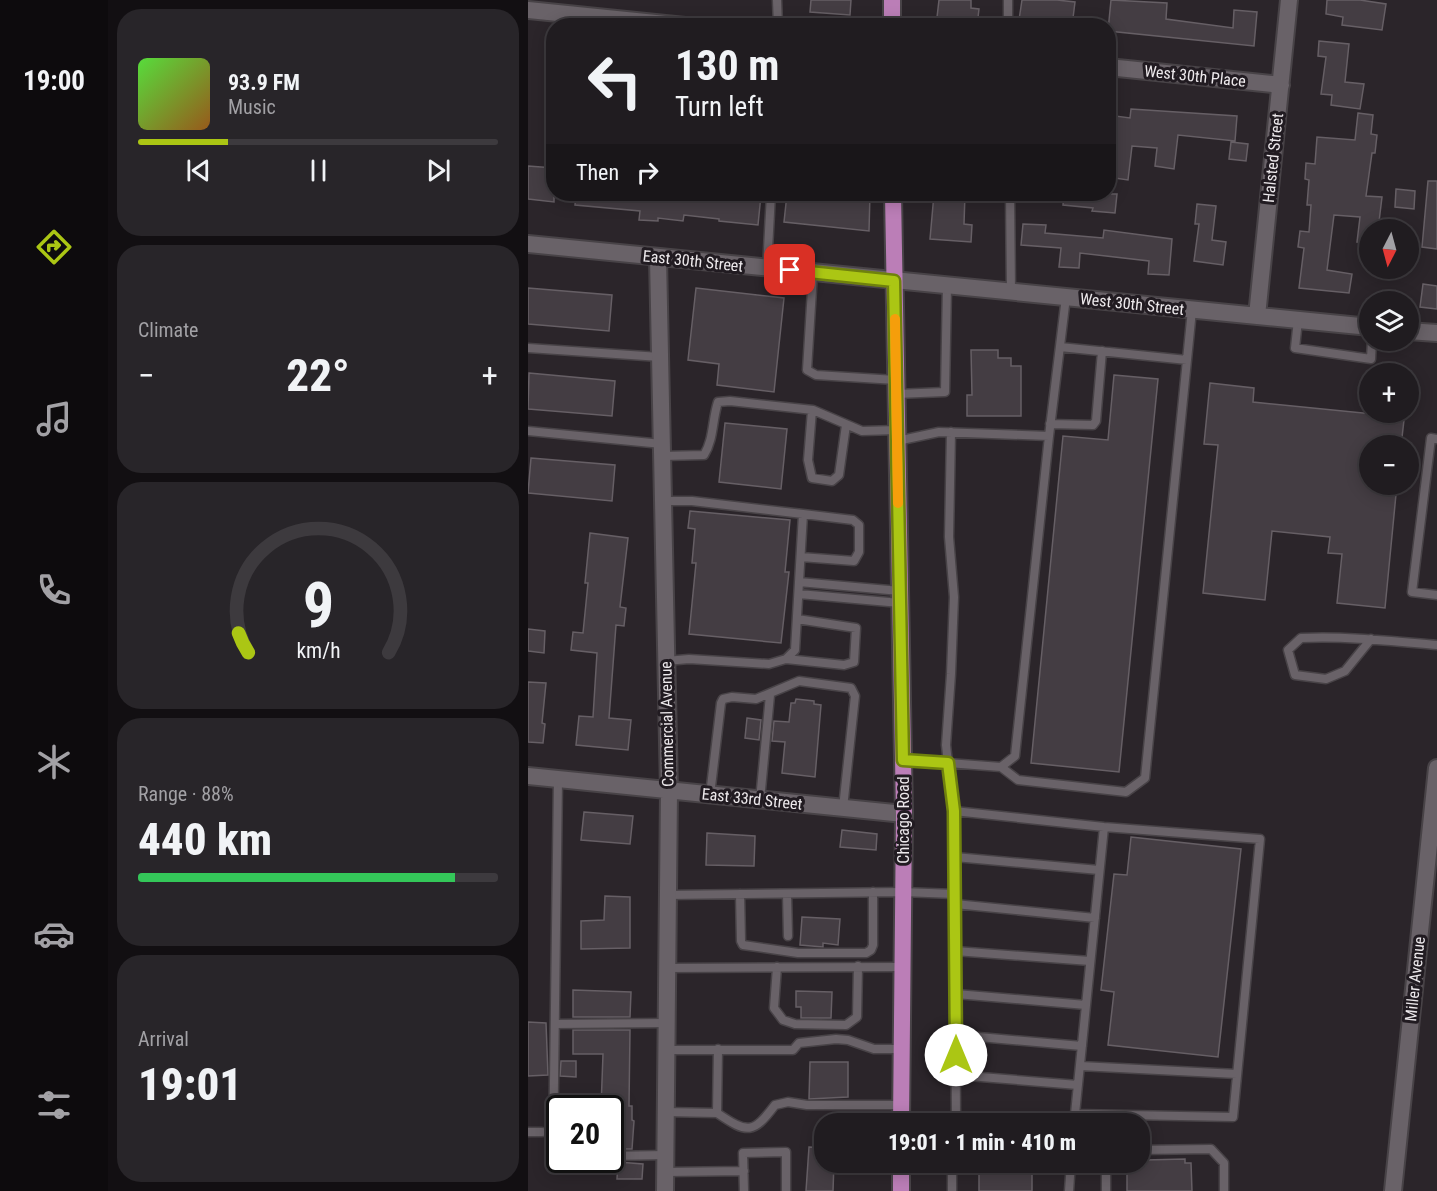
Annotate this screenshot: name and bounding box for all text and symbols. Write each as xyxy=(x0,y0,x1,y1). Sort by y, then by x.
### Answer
text: 130 m xyxy=(675,41,780,90)
icon: left xyxy=(576,42,654,120)
street label: West 30th Place xyxy=(1143,61,1247,91)
text: 19:00 xyxy=(23,65,85,97)
text: 93.9 FM xyxy=(228,70,300,95)
text: Turn left xyxy=(675,91,764,123)
text: Music xyxy=(228,95,276,119)
street label: Halsted Street xyxy=(1259,112,1287,204)
icon: previous xyxy=(182,154,215,187)
icon: pause xyxy=(302,154,335,187)
icon: next xyxy=(422,154,455,187)
icon: right xyxy=(631,156,664,189)
text: Then xyxy=(576,160,619,185)
north arrow xyxy=(1359,219,1419,279)
map controls xyxy=(1359,219,1419,495)
icon: directions xyxy=(33,226,75,268)
pin xyxy=(764,244,815,295)
street label: East 30th Street xyxy=(642,246,744,276)
icon: arrive xyxy=(773,253,806,286)
street label: West 30th Street xyxy=(1079,289,1185,319)
button: layers xyxy=(1359,291,1419,351)
text: Climate xyxy=(138,318,198,342)
text: 22° xyxy=(286,349,350,402)
text: − xyxy=(138,356,155,395)
text: + xyxy=(482,356,498,395)
button: + xyxy=(1359,363,1419,423)
icon: music xyxy=(33,398,75,440)
button: − xyxy=(1359,435,1419,495)
icon: phone xyxy=(33,569,75,611)
text: 9 xyxy=(302,569,334,642)
text: km/h xyxy=(296,638,340,663)
street label: Commercial Avenue xyxy=(656,661,678,787)
icon: climate xyxy=(33,741,75,783)
street label: Chicago Road xyxy=(894,776,913,864)
text: Range · 88% xyxy=(138,782,234,806)
street label: East 33rd Street xyxy=(701,784,803,814)
text: 440 km xyxy=(138,813,272,866)
icon: car xyxy=(33,913,75,955)
street label: Miller Avenue xyxy=(1401,936,1429,1022)
position arrow xyxy=(924,1023,988,1087)
text: Arrival xyxy=(138,1027,189,1051)
text: 19:01 xyxy=(138,1058,242,1111)
icon: filters xyxy=(33,1084,75,1126)
speed limit sign: 20 xyxy=(546,1095,624,1173)
text: 19:01 · 1 min · 410 m xyxy=(888,1130,1076,1155)

